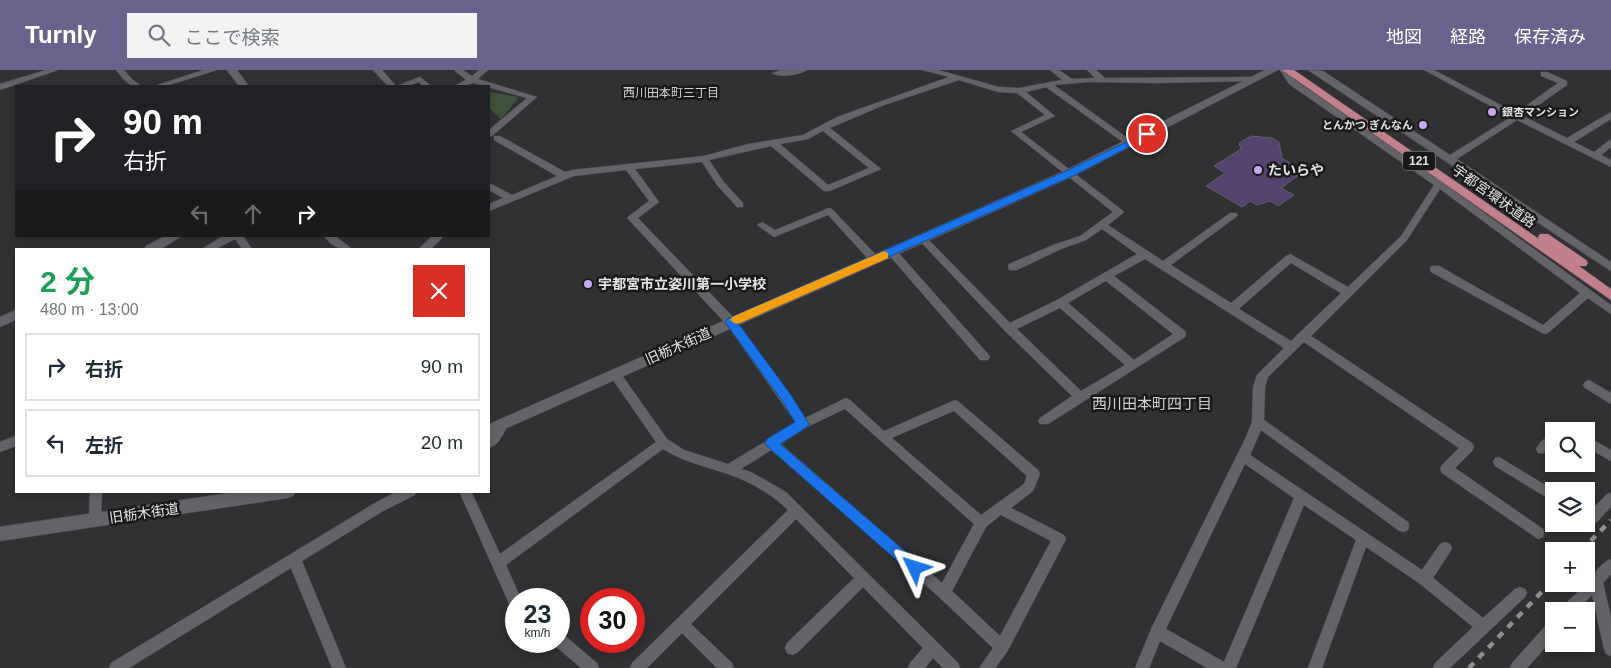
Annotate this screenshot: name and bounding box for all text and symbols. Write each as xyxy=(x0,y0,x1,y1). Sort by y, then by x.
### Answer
search box xyxy=(127,13,477,58)
text: Turnly xyxy=(25,21,97,48)
icon: search xyxy=(145,21,173,49)
text: ここで検索 xyxy=(185,27,280,48)
text: 地図 xyxy=(1386,27,1422,47)
text: 経路 xyxy=(1450,27,1486,47)
text: 保存済み xyxy=(1514,27,1586,47)
district label: 西川田本町三丁目 xyxy=(623,86,719,100)
text: 90 m xyxy=(123,102,203,141)
icon: right xyxy=(40,105,105,170)
marker: 銀杏マンション xyxy=(1486,106,1498,118)
place label: 銀杏マンション xyxy=(1502,106,1579,118)
pin xyxy=(1126,113,1168,155)
place label: とんかつ ぎんなん xyxy=(1322,119,1413,131)
marker: とんかつ ぎんなん xyxy=(1417,119,1429,131)
icon: arrive xyxy=(1133,120,1161,148)
text: 右折 xyxy=(123,149,167,174)
road number: 121 xyxy=(1403,152,1435,170)
street label: 宇都宮環状道路 xyxy=(1449,161,1539,231)
place label: たいらや xyxy=(1268,162,1324,178)
marker: たいらや xyxy=(1252,164,1264,176)
icon: left xyxy=(186,200,214,228)
icon: ahead xyxy=(239,200,267,228)
icon: right xyxy=(292,200,320,228)
text: 2 分 xyxy=(40,265,95,298)
button: close xyxy=(413,265,465,317)
place label: 宇都宮市立姿川第一小学校 xyxy=(598,276,766,292)
marker: 宇都宮市立姿川第一小学校 xyxy=(582,278,594,290)
text: 480 m · 13:00 xyxy=(40,301,139,318)
street label: 旧栃木街道 xyxy=(643,324,713,368)
icon: right xyxy=(42,353,70,381)
text: 90 m xyxy=(421,356,463,377)
text: 右折 xyxy=(85,359,123,380)
district label: 西川田本町四丁目 xyxy=(1092,395,1212,412)
map controls xyxy=(1545,422,1595,652)
button: search xyxy=(1545,422,1595,472)
icon: left xyxy=(42,429,70,457)
text: 20 m xyxy=(421,432,463,453)
text: 左折 xyxy=(85,435,123,456)
button: layers xyxy=(1545,482,1595,532)
street label: 旧栃木街道 xyxy=(108,500,180,526)
position arrow xyxy=(888,541,940,593)
button: + xyxy=(1545,542,1595,592)
speed limit sign: 30 xyxy=(580,588,645,653)
text: 23 xyxy=(524,600,551,628)
button: − xyxy=(1545,602,1595,652)
text: km/h xyxy=(524,626,551,640)

